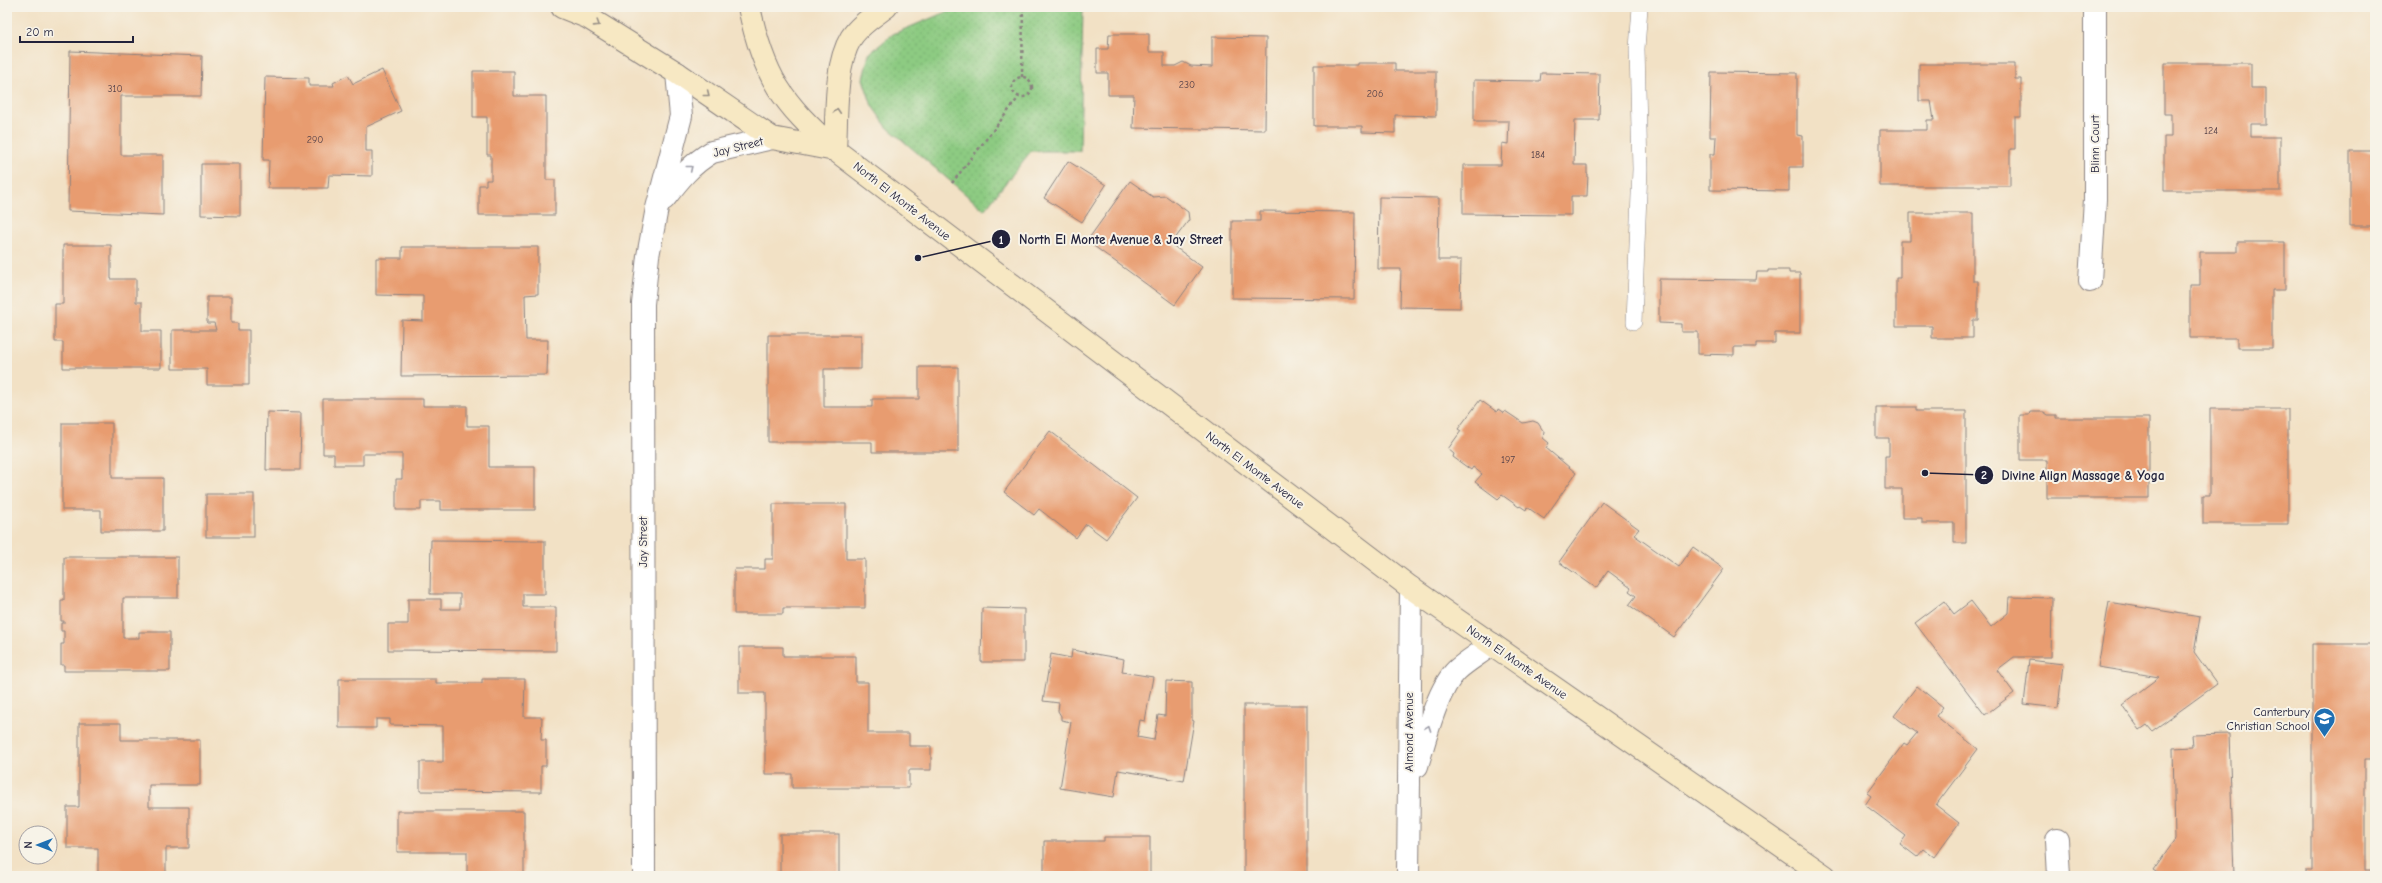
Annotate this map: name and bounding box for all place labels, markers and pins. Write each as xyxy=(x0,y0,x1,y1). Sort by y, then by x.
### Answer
callout: North El Monte Avenue & Jay Street xyxy=(991,227,1230,252)
callout: Divine Align Massage & Yoga xyxy=(1974,463,2173,488)
place label: Canterbury Christian School xyxy=(2227,705,2311,733)
school or university icon: Canterbury Christian School xyxy=(2312,706,2338,739)

